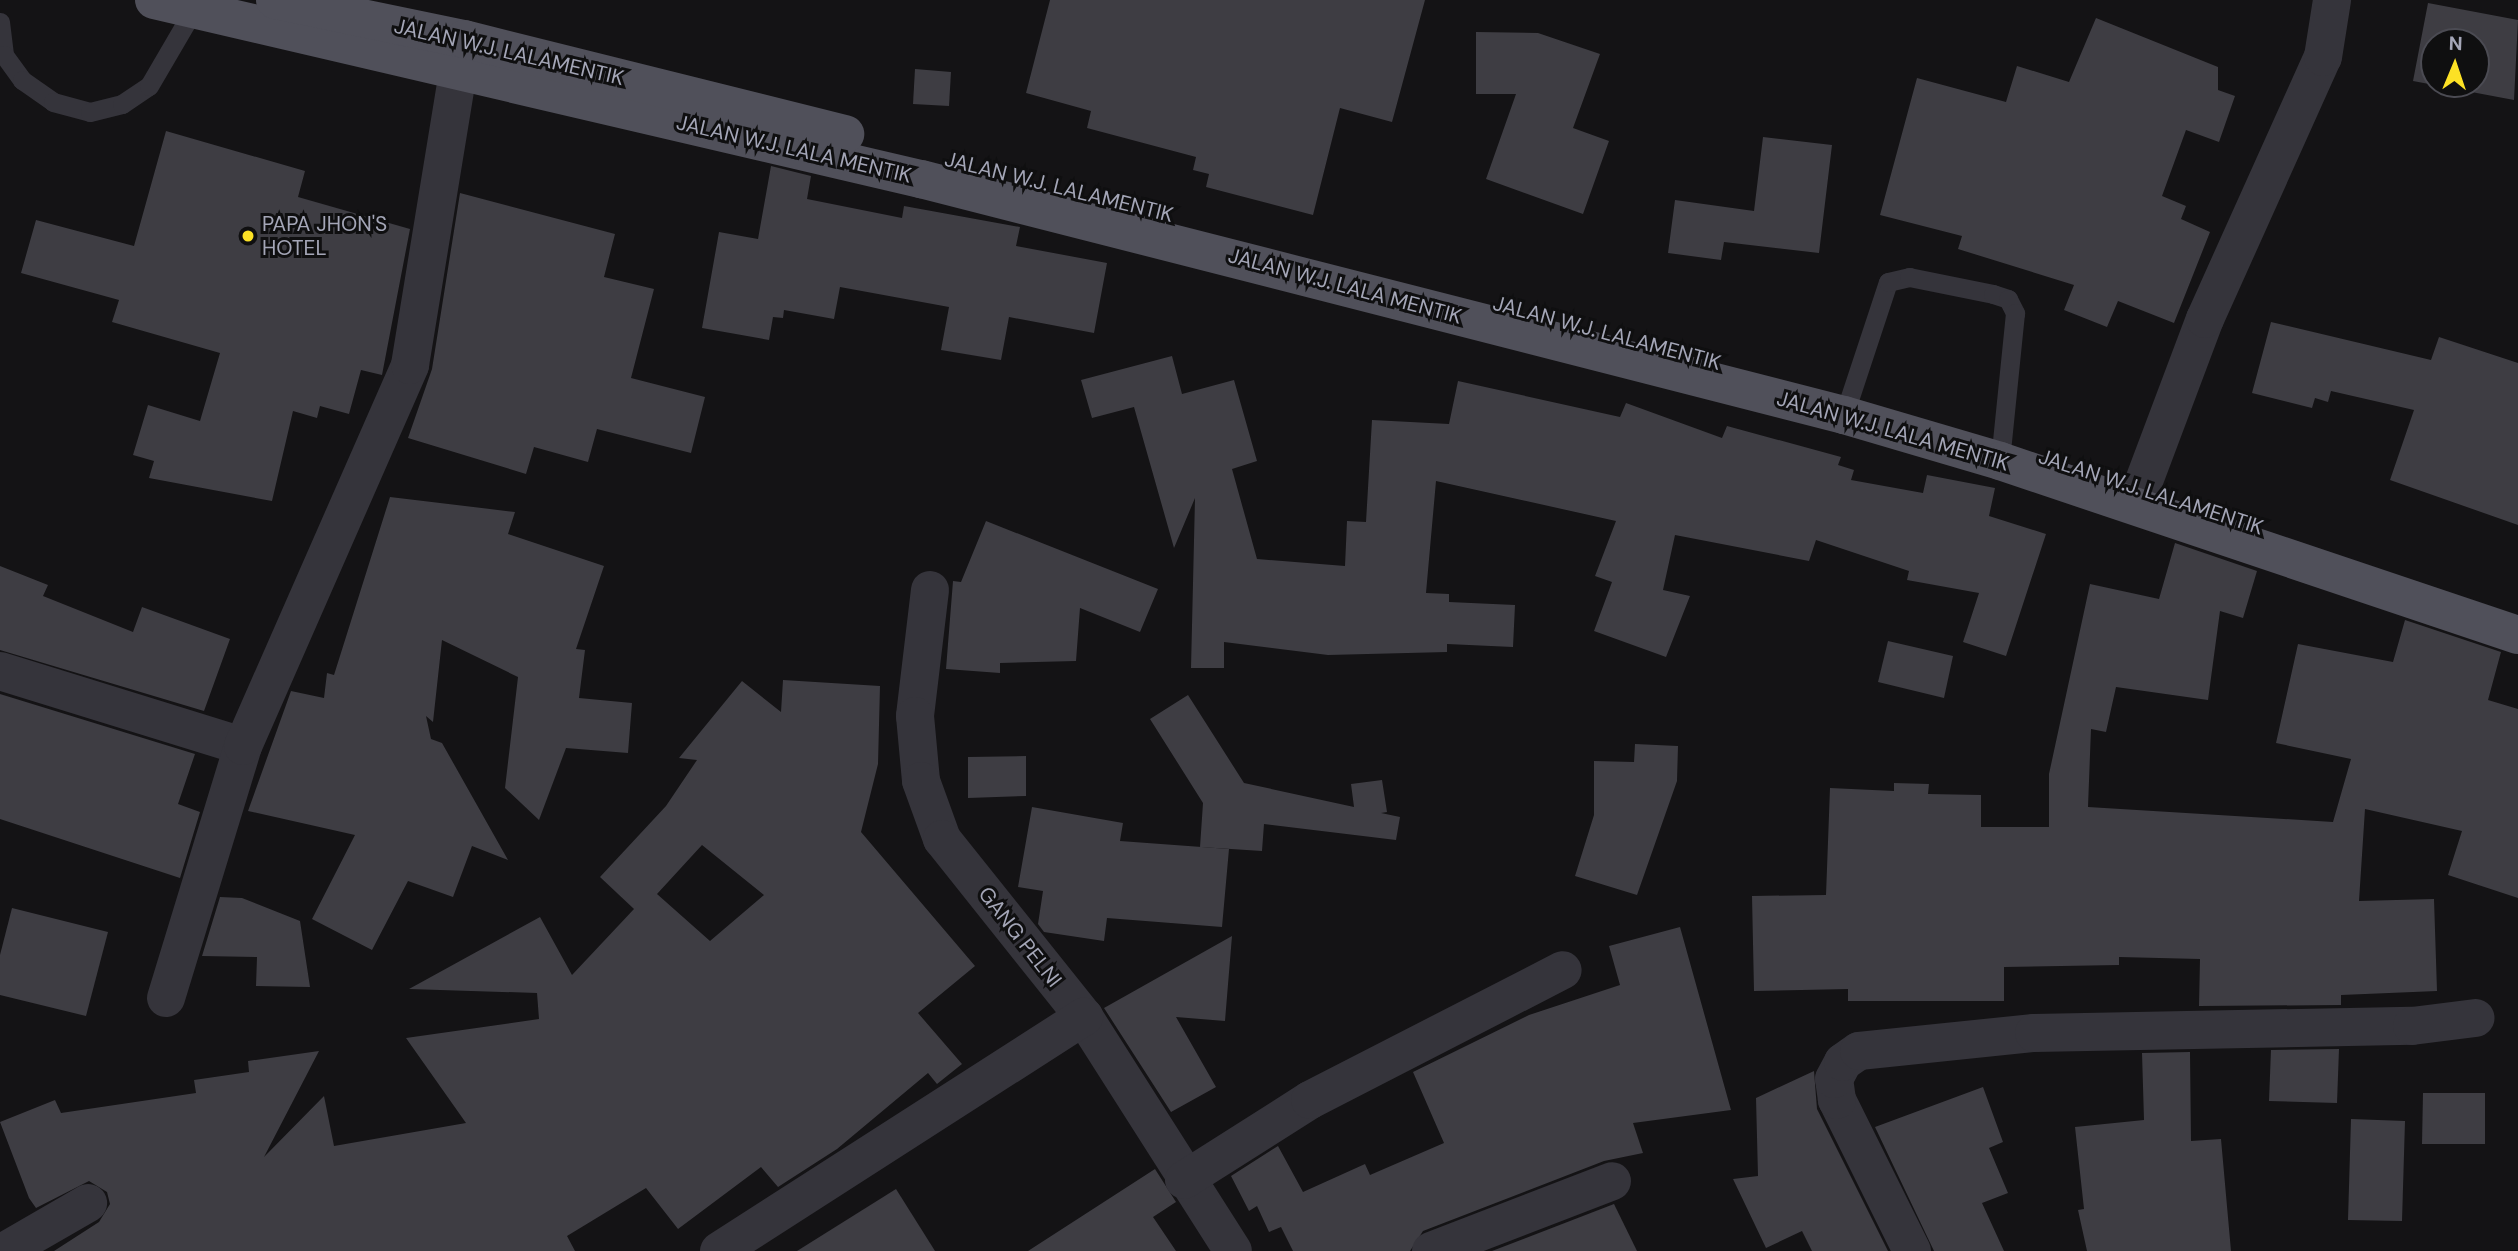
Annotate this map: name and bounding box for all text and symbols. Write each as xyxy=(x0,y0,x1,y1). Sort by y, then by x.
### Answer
street label: JALAN W.J. LALAMENTIK xyxy=(392,13,626,91)
north arrow xyxy=(2420,28,2490,98)
text: N xyxy=(2448,31,2463,56)
street label: JALAN W.J. LALA MENTIK xyxy=(674,110,914,188)
street label: JALAN W.J. LALAMENTIK xyxy=(942,146,1176,228)
place label: PAPA JHON'S HOTEL xyxy=(262,211,387,261)
marker: PAPA JHON'S HOTEL xyxy=(240,228,256,244)
street label: JALAN W.J. LALA MENTIK xyxy=(1226,243,1464,329)
street label: JALAN W.J. LALAMENTIK xyxy=(1490,290,1724,376)
street label: JALAN W.J. LALA MENTIK xyxy=(1774,386,2012,476)
street label: JALAN W.J. LALAMENTIK xyxy=(2035,444,2267,540)
street label: GANG PELNI xyxy=(973,882,1067,992)

